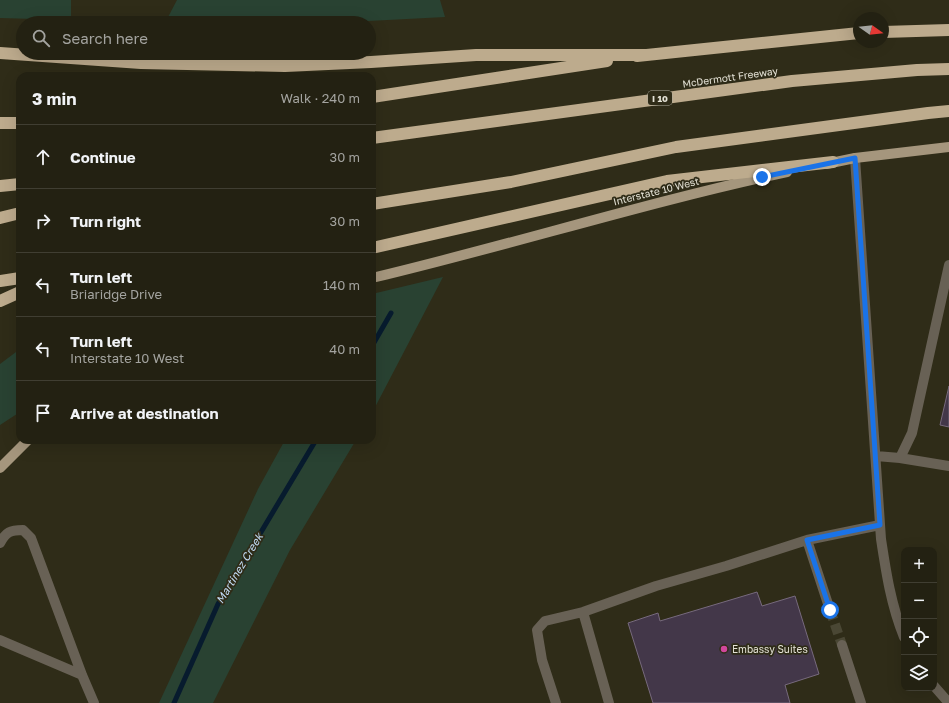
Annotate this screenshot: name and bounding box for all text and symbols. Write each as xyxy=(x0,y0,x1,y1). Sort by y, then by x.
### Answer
north arrow xyxy=(853,12,889,48)
search box xyxy=(16,16,376,60)
icon: search xyxy=(30,27,52,49)
text: Search here xyxy=(62,29,148,47)
street label: McDermott Freeway xyxy=(682,64,779,90)
text: 3 min xyxy=(32,88,76,109)
text: Walk · 240 m xyxy=(281,90,360,106)
road number: I 10 xyxy=(648,91,672,105)
icon: ahead xyxy=(32,146,54,168)
text: Continue xyxy=(70,148,136,166)
text: 30 m xyxy=(330,149,360,165)
route end xyxy=(753,168,771,186)
street label: Interstate 10 West xyxy=(612,175,700,207)
icon: right xyxy=(32,210,54,232)
text: Turn right xyxy=(70,212,141,230)
text: 30 m xyxy=(330,213,360,229)
text: Turn left xyxy=(70,268,132,286)
icon: left xyxy=(32,274,54,296)
text: 140 m xyxy=(323,277,360,293)
text: Briaridge Drive xyxy=(70,286,162,302)
text: Turn left xyxy=(70,332,132,350)
icon: left xyxy=(32,338,54,360)
text: 40 m xyxy=(329,341,360,357)
text: Interstate 10 West xyxy=(70,350,184,366)
icon: arrive xyxy=(32,402,54,424)
text: Arrive at destination xyxy=(70,404,219,422)
water label: Martinez Creek xyxy=(213,529,266,606)
map controls xyxy=(901,547,937,691)
button: + xyxy=(901,547,937,583)
button: − xyxy=(901,583,937,619)
route start xyxy=(821,601,839,619)
button: locate xyxy=(901,619,937,655)
place label: Embassy Suites xyxy=(732,643,808,655)
marker: Embassy Suites xyxy=(719,644,729,654)
button: layers xyxy=(901,655,937,691)

